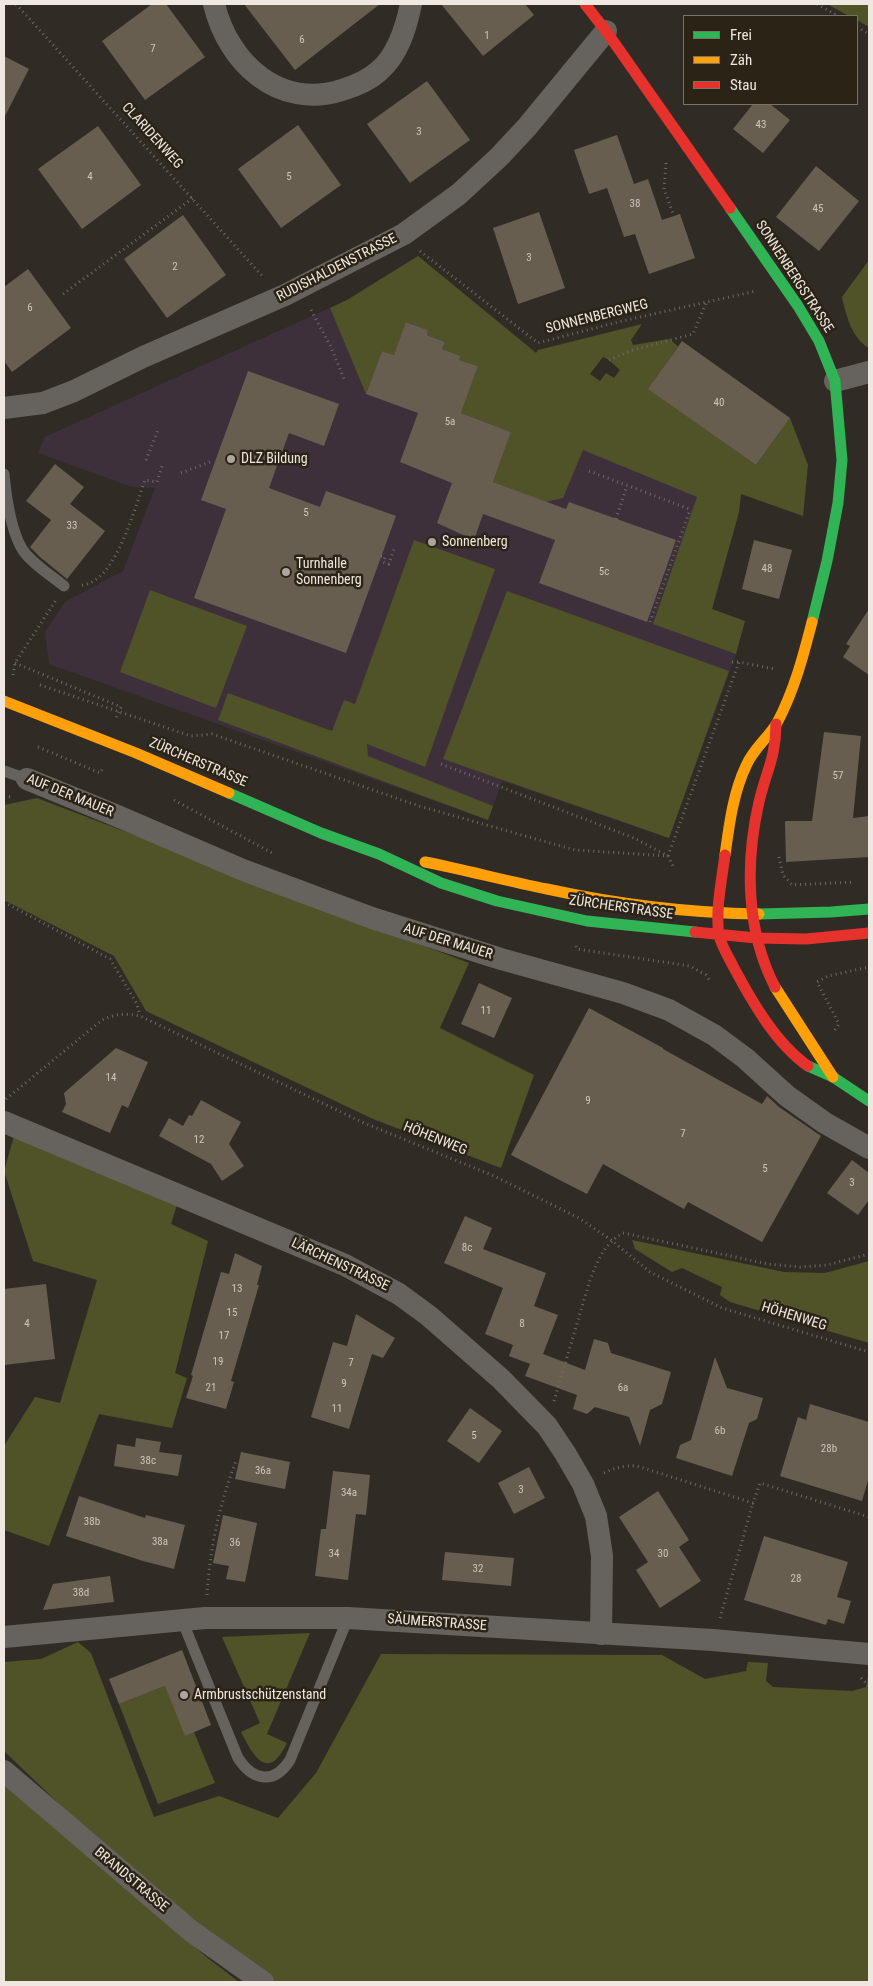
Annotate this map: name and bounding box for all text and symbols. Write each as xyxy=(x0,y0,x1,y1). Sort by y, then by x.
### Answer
legend xyxy=(683,15,858,105)
text: Frei xyxy=(730,26,752,44)
house number: 1 xyxy=(484,29,490,43)
house number: 6 xyxy=(299,33,305,47)
house number: 7 xyxy=(150,42,156,56)
text: Zäh xyxy=(730,51,752,69)
text: Stau xyxy=(730,76,757,94)
street label: CLARIDENWEG xyxy=(118,99,186,173)
house number: 43 xyxy=(756,118,766,132)
house number: 3 xyxy=(416,125,422,139)
house number: 4 xyxy=(87,170,93,184)
house number: 5 xyxy=(286,170,292,184)
house number: 38 xyxy=(630,197,640,211)
house number: 45 xyxy=(813,202,823,216)
street label: SONNENBERGSTRASSE xyxy=(751,218,837,336)
street label: RUDISHALDENSTRASSE xyxy=(274,230,400,306)
house number: 3 xyxy=(526,251,532,265)
house number: 2 xyxy=(172,260,178,274)
street label: SONNENBERGWEG xyxy=(544,296,650,338)
house number: 6 xyxy=(27,301,33,315)
house number: 40 xyxy=(714,396,724,410)
house number: 5a xyxy=(445,415,455,429)
place label: DLZ Bildung xyxy=(241,451,308,467)
marker: DLZ Bildung xyxy=(225,453,237,465)
house number: 5 xyxy=(303,506,309,520)
house number: 33 xyxy=(67,519,77,533)
place label: Sonnenberg xyxy=(442,534,508,550)
marker: Sonnenberg xyxy=(426,536,438,548)
place label: Turnhalle Sonnenberg xyxy=(296,556,362,588)
house number: 48 xyxy=(762,562,772,576)
house number: 5c xyxy=(599,565,609,579)
marker: Turnhalle Sonnenberg xyxy=(280,566,292,578)
street label: ZÜRCHERSTRASSE xyxy=(146,735,250,791)
house number: 57 xyxy=(833,769,843,783)
street label: AUF DER MAUER xyxy=(24,771,116,821)
street label: ZÜRCHERSTRASSE xyxy=(568,892,674,924)
street label: AUF DER MAUER xyxy=(401,920,495,964)
house number: 11 xyxy=(481,1004,491,1018)
house number: 14 xyxy=(106,1071,116,1085)
house number: 9 xyxy=(585,1094,591,1108)
street label: HÖHENWEG xyxy=(401,1119,469,1159)
house number: 7 xyxy=(680,1127,686,1141)
house number: 12 xyxy=(194,1133,204,1147)
house number: 5 xyxy=(762,1162,768,1176)
house number: 3 xyxy=(849,1176,855,1190)
street label: LÄRCHENSTRASSE xyxy=(288,1235,392,1295)
house number: 8c xyxy=(462,1241,472,1255)
house number: 13 xyxy=(232,1282,242,1296)
street label: HÖHENWEG xyxy=(759,1299,829,1335)
house number: 15 xyxy=(227,1306,237,1320)
house number: 4 xyxy=(24,1317,30,1331)
house number: 8 xyxy=(519,1317,525,1331)
house number: 17 xyxy=(219,1329,229,1343)
house number: 19 xyxy=(213,1355,223,1369)
house number: 7 xyxy=(348,1356,354,1370)
house number: 9 xyxy=(341,1377,347,1391)
house number: 21 xyxy=(206,1381,216,1395)
house number: 6a xyxy=(618,1381,628,1395)
house number: 11 xyxy=(332,1402,342,1416)
house number: 6b xyxy=(715,1424,725,1438)
house number: 5 xyxy=(471,1429,477,1443)
house number: 28b xyxy=(821,1442,837,1456)
house number: 38c xyxy=(140,1454,156,1468)
house number: 36a xyxy=(255,1464,271,1478)
house number: 3 xyxy=(518,1483,524,1497)
house number: 34a xyxy=(341,1486,357,1500)
house number: 38b xyxy=(84,1515,100,1529)
house number: 38a xyxy=(152,1535,168,1549)
house number: 36 xyxy=(230,1536,240,1550)
house number: 34 xyxy=(329,1547,339,1561)
house number: 30 xyxy=(658,1547,668,1561)
house number: 32 xyxy=(473,1562,483,1576)
house number: 28 xyxy=(791,1572,801,1586)
house number: 38d xyxy=(73,1586,89,1600)
street label: SÄUMERSTRASSE xyxy=(387,1611,487,1635)
place label: Armbrustschützenstand xyxy=(194,1687,326,1703)
marker: Armbrustschützenstand xyxy=(178,1689,190,1701)
street label: BRANDSTRASSE xyxy=(91,1844,171,1916)

